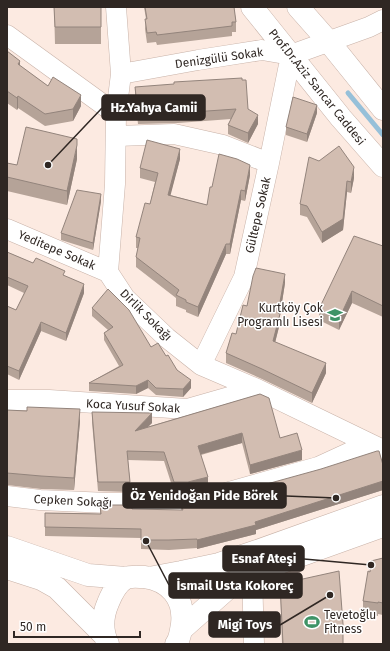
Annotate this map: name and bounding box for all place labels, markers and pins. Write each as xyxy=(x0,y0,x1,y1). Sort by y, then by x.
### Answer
callout: Hz.Yahya Camii xyxy=(102,95,205,120)
place label: Kurtköy Çok Programlı Lisesi xyxy=(237,301,324,329)
school or university icon: Kurtköy Çok Programlı Lisesi xyxy=(326,306,344,324)
callout: Öz Yenidoğan Pide Börek xyxy=(123,483,286,508)
callout: Esnaf Ateşi xyxy=(223,546,304,571)
callout: İsmail Usta Kokoreç xyxy=(169,573,302,598)
place label: Tevetoğlu Fitness xyxy=(324,608,376,636)
callout: Migi Toys xyxy=(209,612,280,637)
sports icon: Tevetoğlu Fitness xyxy=(303,613,321,631)

